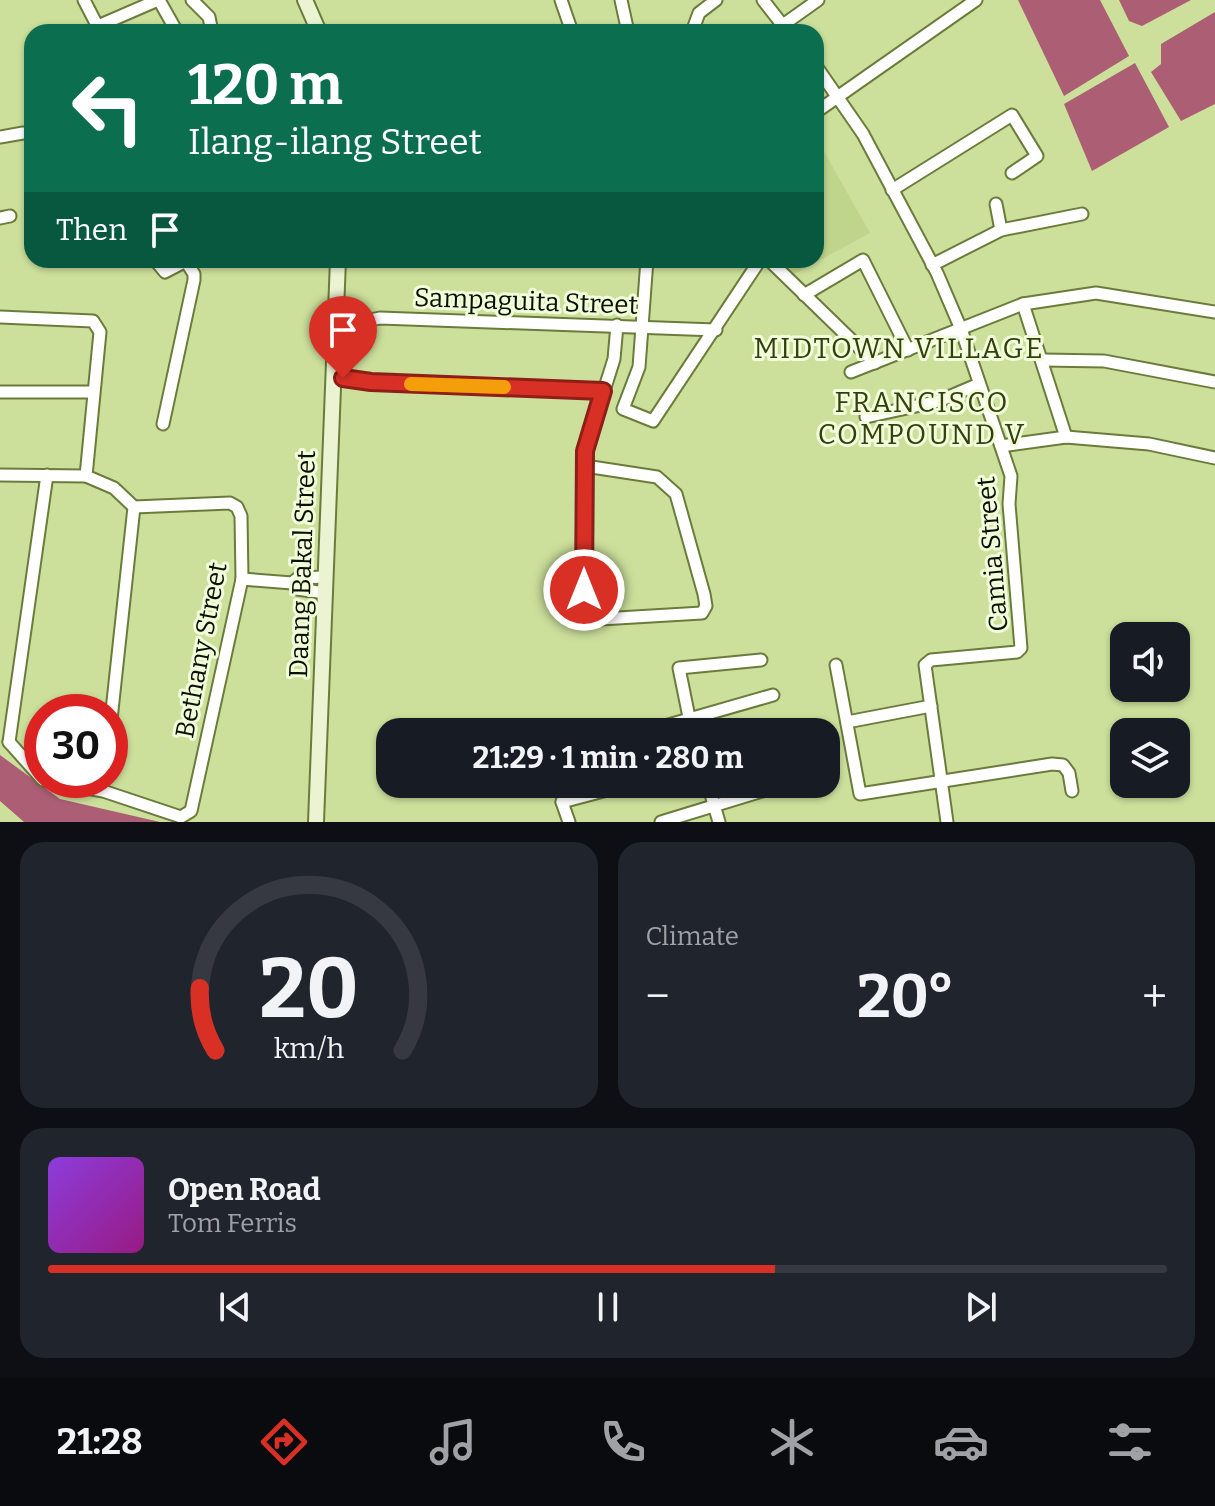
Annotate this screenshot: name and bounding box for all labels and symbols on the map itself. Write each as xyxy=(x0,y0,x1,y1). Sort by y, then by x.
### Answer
street label: Sampaguita Street xyxy=(413,282,639,321)
pin xyxy=(309,296,377,378)
district label: MIDTOWN VILLAGE xyxy=(753,332,1045,365)
district label: FRANCISCO COMPOUND V xyxy=(818,386,1026,451)
street label: Daang Bakal Street xyxy=(283,449,322,678)
street label: Camia Street xyxy=(970,475,1015,633)
position arrow xyxy=(542,548,626,632)
street label: Bethany Street xyxy=(169,559,234,741)
speed limit sign: 30 xyxy=(24,694,128,798)

